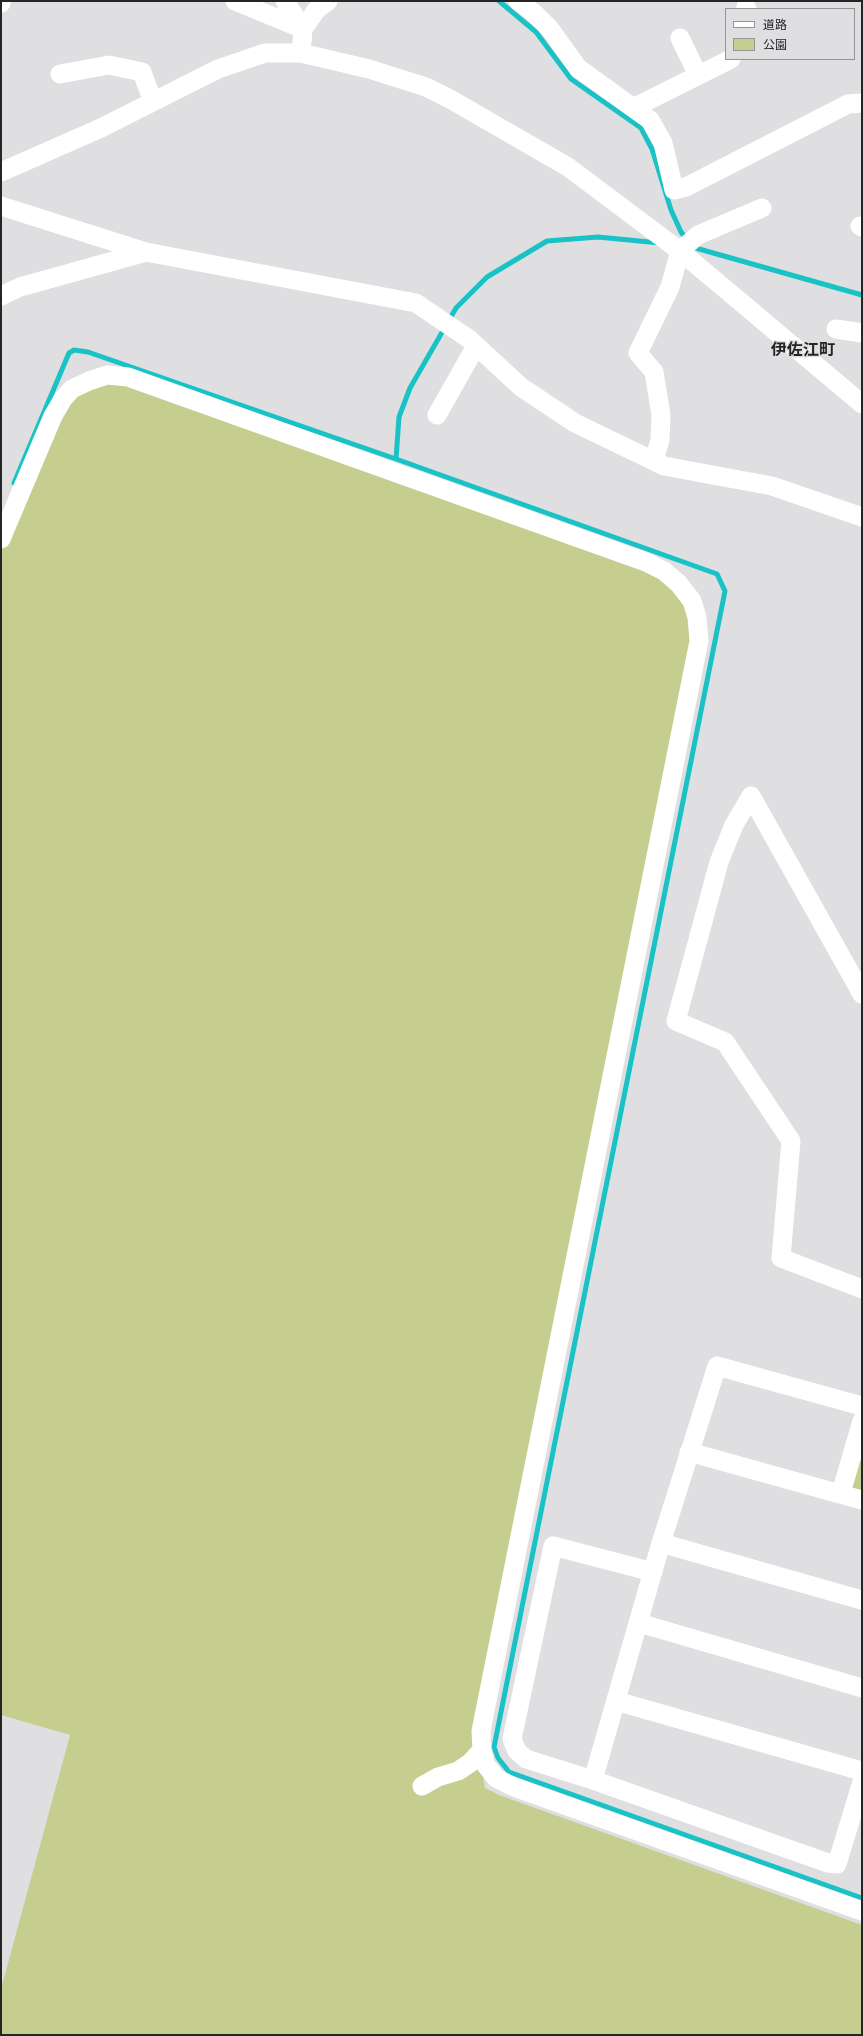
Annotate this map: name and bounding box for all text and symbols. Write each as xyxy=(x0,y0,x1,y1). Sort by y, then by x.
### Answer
legend xyxy=(725,8,855,60)
text: 道路 xyxy=(763,16,787,33)
text: 公園 xyxy=(763,36,787,53)
district label: 伊佐江町 xyxy=(771,340,835,360)

